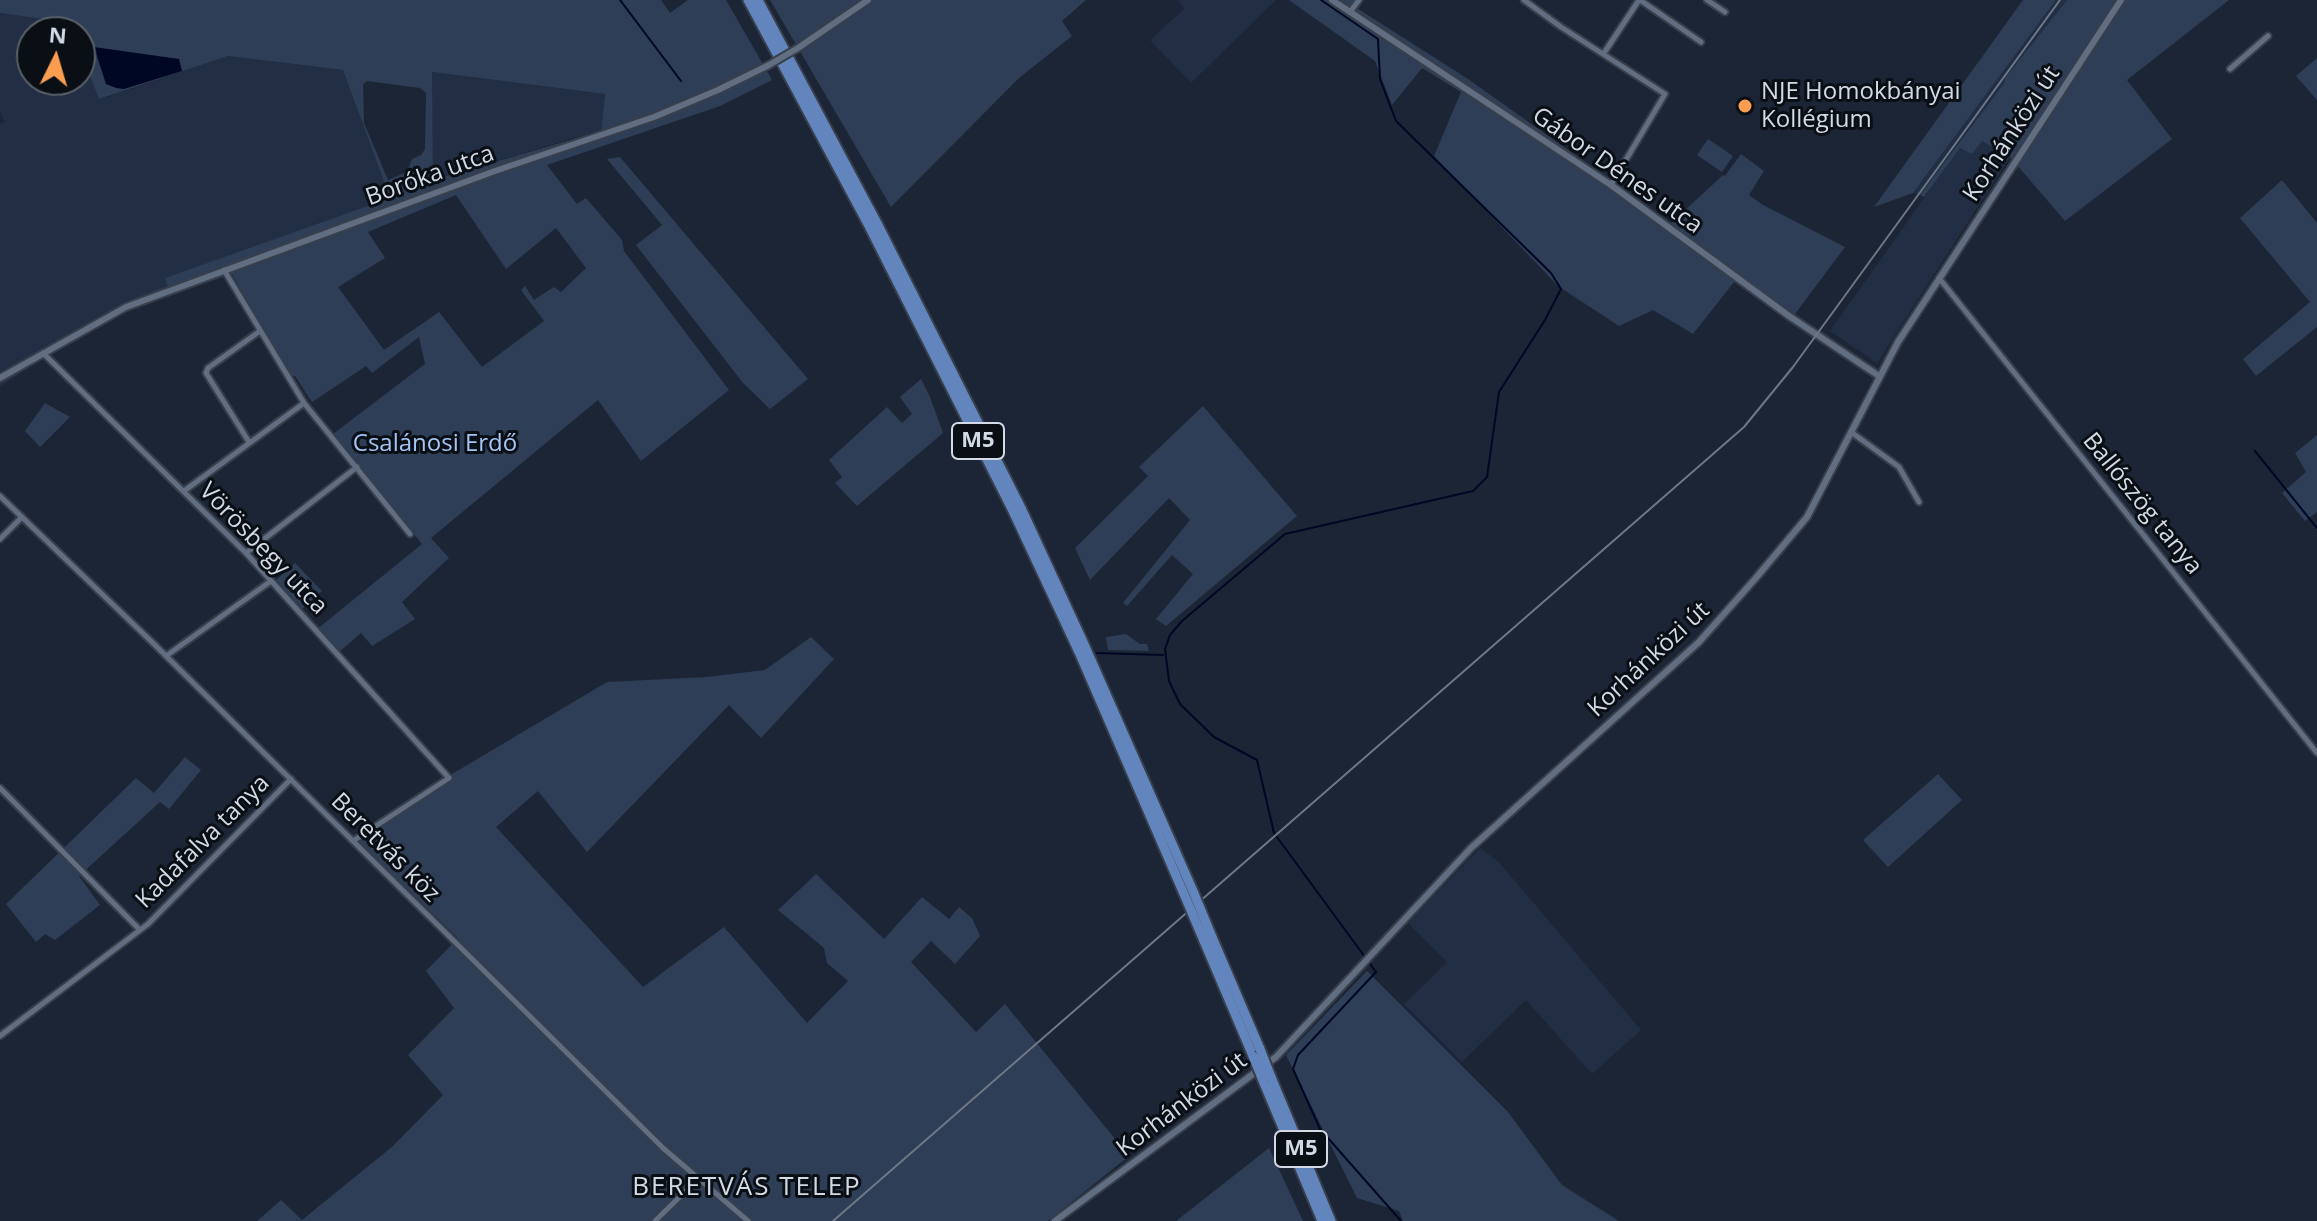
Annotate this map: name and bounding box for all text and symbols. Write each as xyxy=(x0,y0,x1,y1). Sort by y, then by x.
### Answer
north arrow xyxy=(16,16,96,96)
text: N xyxy=(48,18,68,50)
street label: Korhánközi út xyxy=(1958,61,2066,207)
place label: NJE Homokbányai Kollégium xyxy=(1761,78,1961,134)
marker: NJE Homokbányai Kollégium xyxy=(1736,97,1754,115)
street label: Gábor Dénes utca xyxy=(1526,102,1708,240)
street label: Boróka utca xyxy=(362,139,498,213)
road number: M5 xyxy=(952,423,1004,459)
street label: Ballószög tanya xyxy=(2076,427,2208,581)
park label: Csalánosi Erdő xyxy=(353,430,517,458)
street label: Vörösbegy utca xyxy=(193,477,333,621)
street label: Korhánközi út xyxy=(1582,596,1716,724)
street label: Kadafalva tanya xyxy=(130,769,276,915)
street label: Beretvás köz xyxy=(325,788,445,908)
street label: Korhánközi út xyxy=(1111,1047,1253,1163)
road number: M5 xyxy=(1275,1131,1327,1167)
district label: BERETVÁS TELEP xyxy=(632,1172,862,1204)

